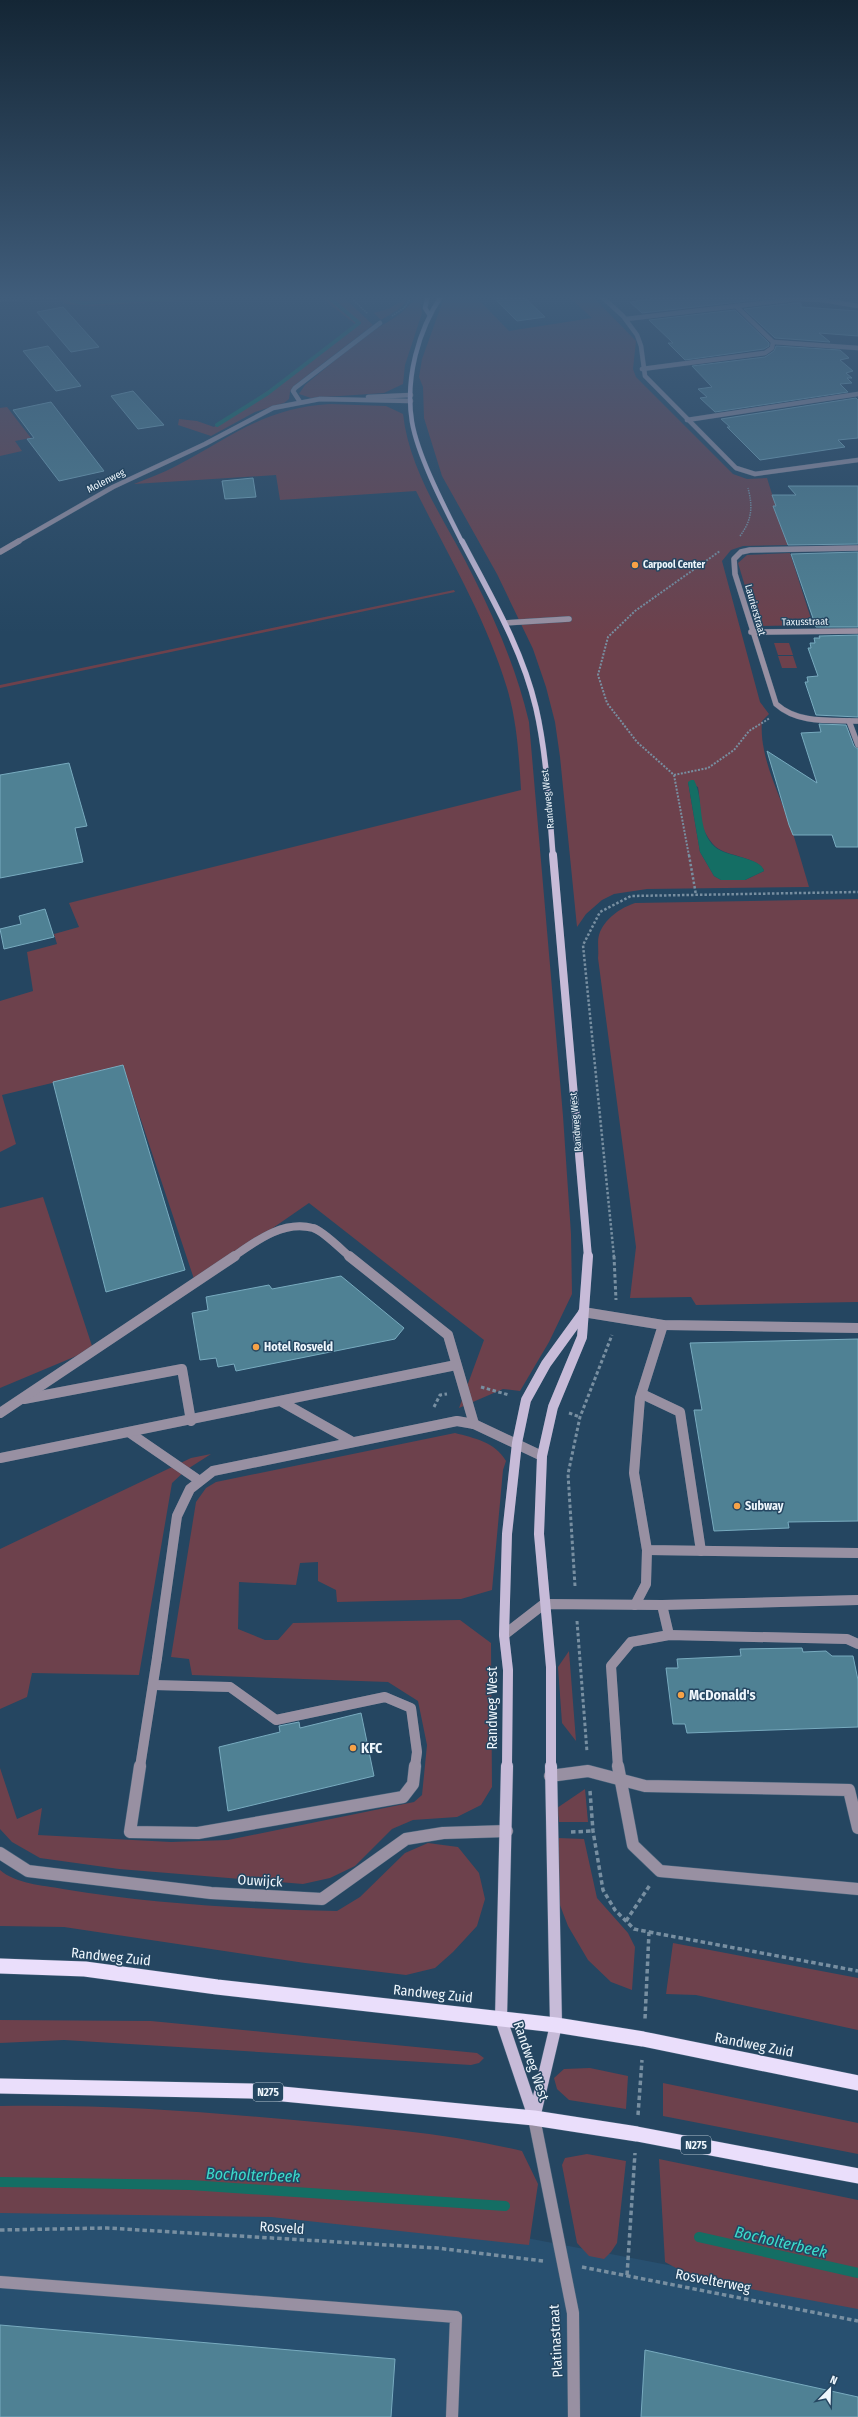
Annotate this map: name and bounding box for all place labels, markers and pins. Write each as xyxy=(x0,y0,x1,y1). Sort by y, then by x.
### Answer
place label: Carpool Center xyxy=(643,559,705,571)
marker: Carpool Center xyxy=(630,560,640,570)
place label: Hotel Rosveld xyxy=(264,1340,333,1354)
marker: Hotel Rosveld xyxy=(251,1342,261,1352)
place label: Subway xyxy=(745,1499,784,1513)
marker: Subway xyxy=(732,1501,742,1511)
place label: McDonald's xyxy=(689,1687,756,1704)
marker: McDonald's xyxy=(676,1690,686,1700)
place label: KFC xyxy=(361,1740,383,1757)
marker: KFC xyxy=(348,1743,358,1753)

